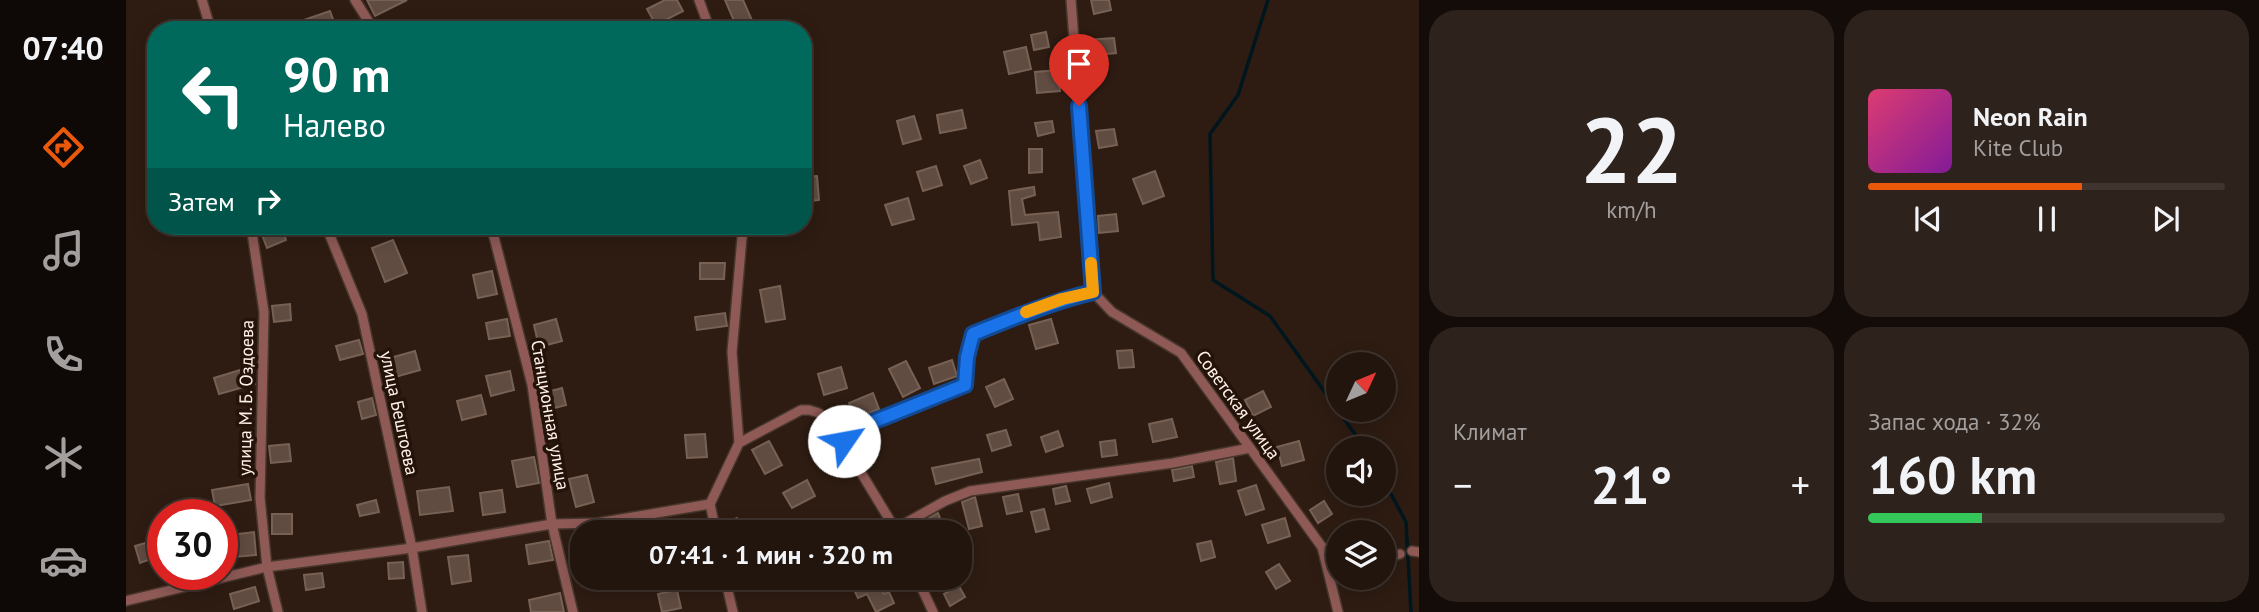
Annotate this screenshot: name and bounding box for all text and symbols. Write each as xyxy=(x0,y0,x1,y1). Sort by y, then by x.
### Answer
text: 07:40 xyxy=(22,27,104,69)
pin xyxy=(1049,34,1109,106)
text: 90 m xyxy=(283,42,390,106)
icon: arrive xyxy=(1060,45,1098,83)
icon: left xyxy=(168,49,259,140)
text: 22 xyxy=(1580,90,1683,208)
text: Neon Rain xyxy=(1973,100,2088,133)
text: Налево xyxy=(283,104,386,146)
icon: directions xyxy=(39,123,88,172)
text: Kite Club xyxy=(1973,133,2063,162)
icon: right xyxy=(249,182,287,220)
text: Затем xyxy=(168,185,235,218)
text: km/h xyxy=(1606,195,1657,224)
icon: previous xyxy=(1909,200,1947,238)
icon: pause xyxy=(2028,200,2066,238)
icon: next xyxy=(2147,200,2185,238)
icon: music xyxy=(39,226,88,275)
street label: улица М. Б. Оздоева xyxy=(233,320,258,476)
icon: phone xyxy=(39,330,88,379)
street label: Станционная улица xyxy=(526,338,575,492)
street label: Советская улица xyxy=(1191,346,1286,464)
street label: улица Бештоева xyxy=(375,349,424,477)
north arrow xyxy=(1326,352,1396,422)
map controls xyxy=(1326,352,1396,590)
position arrow xyxy=(807,404,881,478)
text: Запас хода · 32% xyxy=(1868,407,2041,436)
text: Климат xyxy=(1453,417,1527,446)
icon: climate xyxy=(39,433,88,482)
button: sound xyxy=(1326,436,1396,506)
text: 160 km xyxy=(1868,441,2037,508)
text: 21° xyxy=(1591,451,1672,518)
text: − xyxy=(1453,460,1472,509)
text: + xyxy=(1791,460,1810,509)
speed limit sign: 30 xyxy=(147,499,238,590)
button: layers xyxy=(1326,520,1396,590)
icon: car xyxy=(39,536,88,585)
text: 07:41 · 1 мин · 320 m xyxy=(649,538,893,571)

